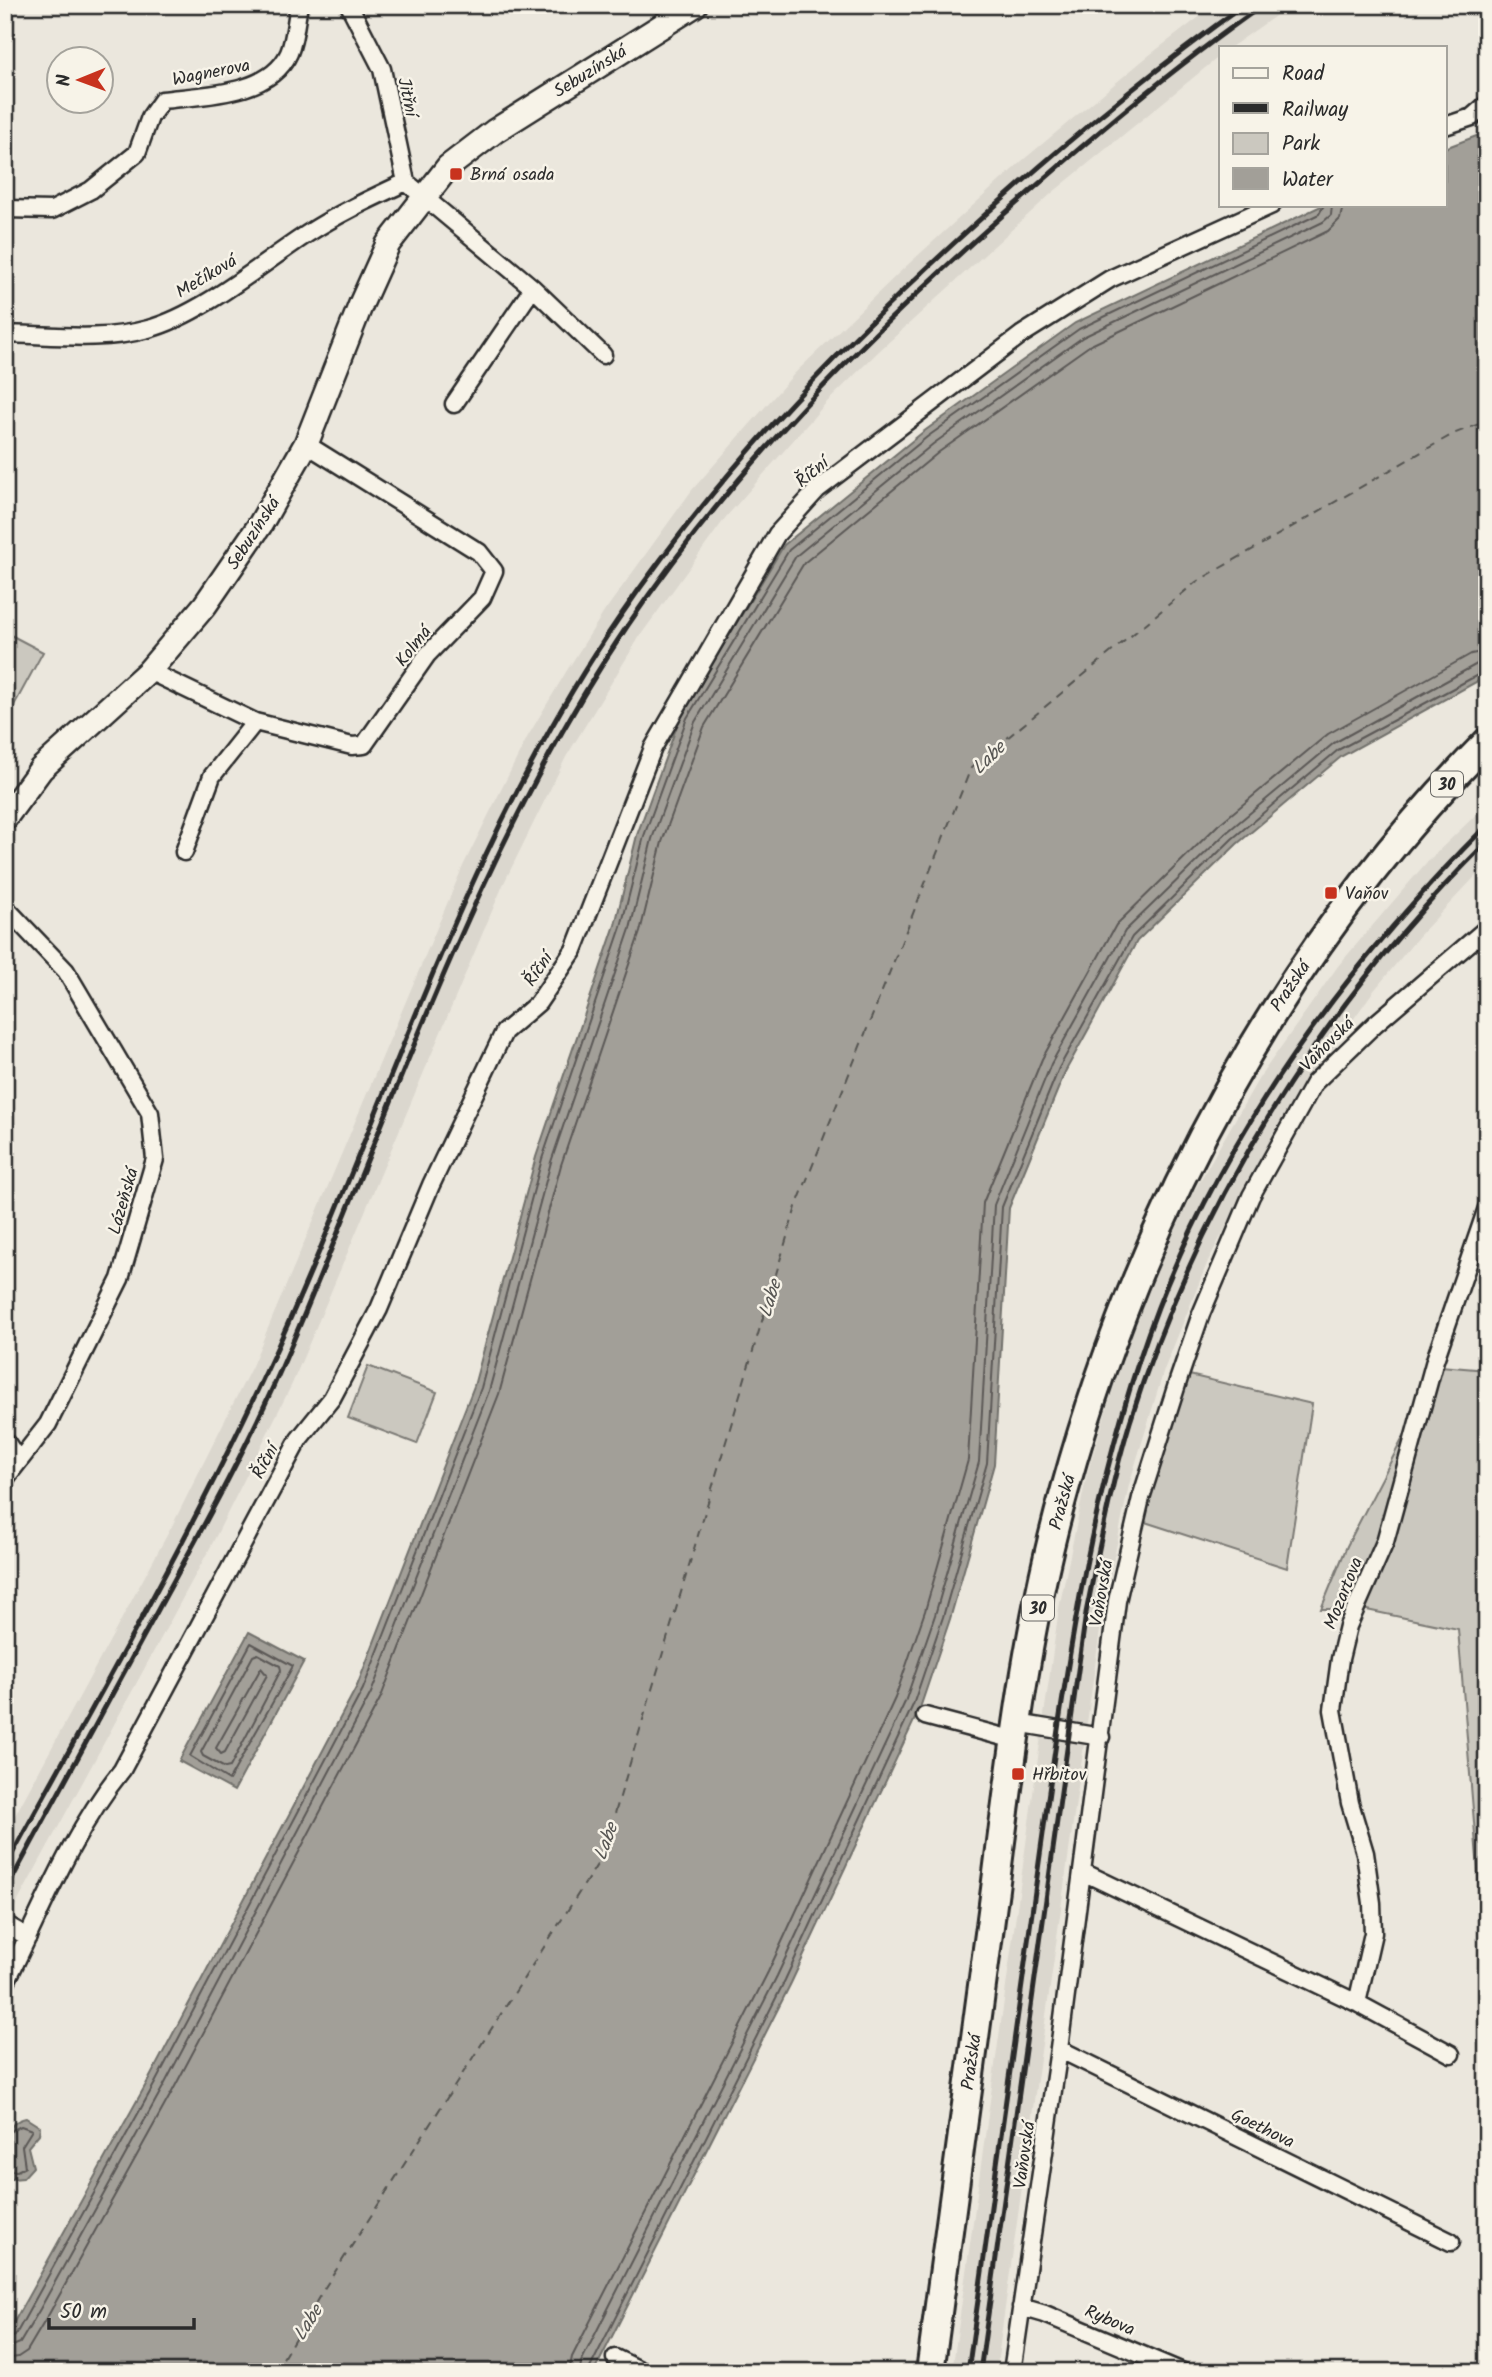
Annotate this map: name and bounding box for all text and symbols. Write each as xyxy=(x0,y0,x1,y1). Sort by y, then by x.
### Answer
street label: Sebuzínská xyxy=(548,37,635,106)
north arrow xyxy=(46,46,116,116)
legend xyxy=(1219,46,1446,206)
street label: Wagnerova xyxy=(170,52,253,95)
text: Road xyxy=(1282,58,1325,91)
text: N xyxy=(50,74,80,87)
street label: Jitřní xyxy=(388,75,425,122)
text: Railway xyxy=(1282,94,1348,127)
text: Park xyxy=(1282,128,1320,161)
place label: Brná osada xyxy=(470,161,554,190)
text: Water xyxy=(1282,164,1334,197)
marker: Brná osada xyxy=(448,166,464,182)
street label: Mečíková xyxy=(170,247,244,307)
street label: Říční xyxy=(790,449,838,496)
street label: Sebuzínská xyxy=(220,490,290,576)
street label: Kolmá xyxy=(389,619,441,674)
water label: Labe xyxy=(965,733,1015,782)
road number: 30 xyxy=(1431,772,1463,796)
place label: Vaňov xyxy=(1345,880,1389,909)
marker: Vaňov xyxy=(1323,885,1339,901)
street label: Říční xyxy=(517,944,563,993)
street label: Pražská xyxy=(1263,954,1320,1018)
street label: Vaňovská xyxy=(1294,1010,1363,1079)
street label: Lázeňská xyxy=(101,1163,148,1238)
water label: Labe xyxy=(751,1274,792,1321)
street label: Říční xyxy=(245,1436,289,1485)
street label: Pražská xyxy=(1042,1470,1085,1533)
street label: Mozartova xyxy=(1317,1553,1372,1634)
street label: Vaňovská xyxy=(1082,1556,1123,1629)
road number: 30 xyxy=(1022,1596,1054,1620)
place label: Hřbitov xyxy=(1032,1761,1087,1790)
marker: Hřbitov xyxy=(1010,1766,1026,1782)
water label: Labe xyxy=(586,1816,628,1865)
street label: Pražská xyxy=(954,2031,991,2092)
street label: Goethova xyxy=(1225,2101,1299,2157)
street label: Vaňovská xyxy=(1006,2118,1045,2191)
scale bar xyxy=(49,2286,194,2330)
text: 50 m xyxy=(60,2296,107,2329)
water label: Labe xyxy=(286,2297,333,2347)
street label: Rybova xyxy=(1080,2298,1139,2345)

